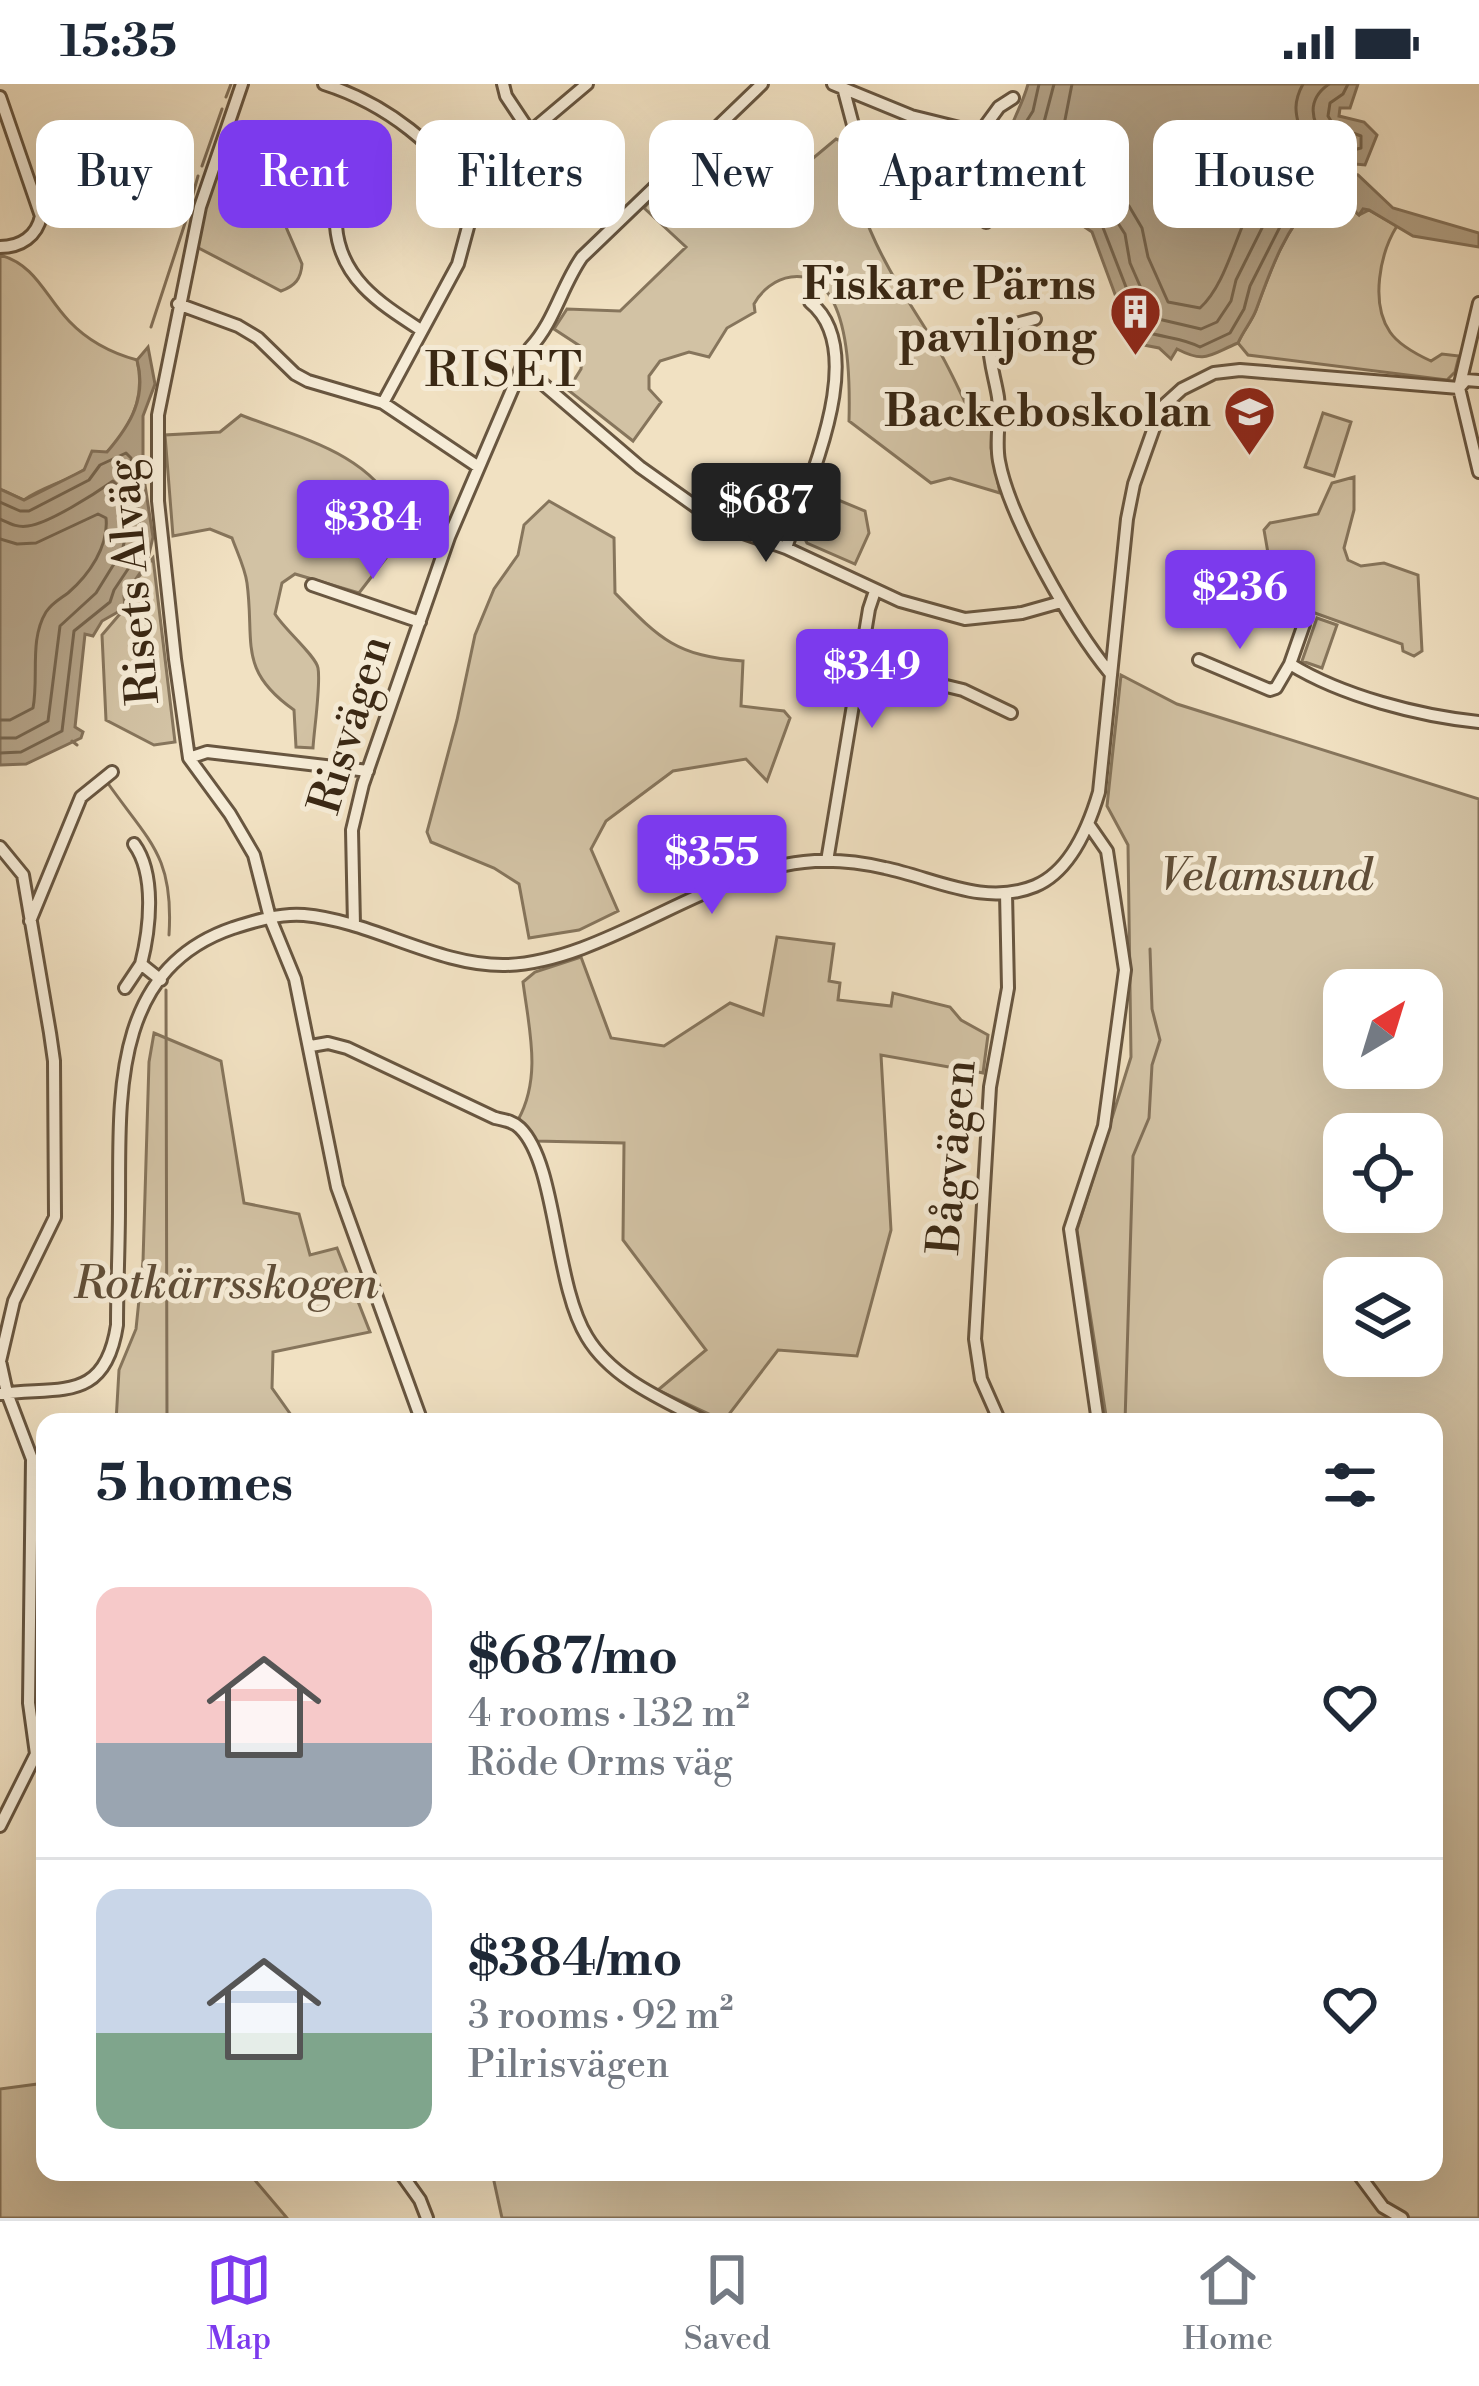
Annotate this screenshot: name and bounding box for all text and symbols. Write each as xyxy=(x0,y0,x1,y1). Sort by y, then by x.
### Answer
text: 15:35 xyxy=(60,14,177,71)
chip: Buy xyxy=(36,120,194,228)
chip: Rent xyxy=(218,120,392,228)
chip: Filters xyxy=(416,120,625,228)
chip: New xyxy=(649,120,814,228)
chip: Apartment xyxy=(838,120,1129,228)
chip: House xyxy=(1153,120,1357,228)
place label: Fiskare Pärns paviljong xyxy=(802,257,1098,366)
building icon: Fiskare Pärns paviljong xyxy=(1107,283,1163,357)
district label: RISET xyxy=(425,342,585,402)
place label: Backeboskolan xyxy=(884,384,1211,441)
school or university icon: Backeboskolan xyxy=(1222,384,1278,458)
street label: Risets Alväg xyxy=(95,457,173,707)
pin: $687 xyxy=(695,463,837,565)
text: $687 xyxy=(719,477,813,526)
pin: $384 xyxy=(302,480,444,582)
text: $384 xyxy=(324,494,422,543)
pin: $236 xyxy=(1169,550,1311,652)
text: $236 xyxy=(1192,564,1288,613)
street label: Risvägen xyxy=(297,629,405,821)
pin: $349 xyxy=(801,629,943,731)
text: $349 xyxy=(823,643,921,692)
pin: $355 xyxy=(641,815,783,917)
text: $355 xyxy=(664,829,760,878)
park label: Velamsund xyxy=(1160,848,1374,905)
north arrow xyxy=(1323,969,1443,1089)
map controls xyxy=(1323,969,1443,1377)
street label: Bågvägen xyxy=(916,1057,990,1258)
button: locate xyxy=(1323,1113,1443,1233)
park label: Rotkärrsskogen xyxy=(73,1256,379,1313)
button: layers xyxy=(1323,1257,1443,1377)
icon: filters xyxy=(1317,1452,1383,1518)
text: 5 homes xyxy=(96,1453,293,1517)
text: $687/mo xyxy=(468,1626,678,1690)
icon: home xyxy=(192,1635,336,1779)
icon: heart xyxy=(1317,1674,1383,1740)
text: 4 rooms · 132 m² xyxy=(468,1690,750,1739)
text: Röde Orms väg xyxy=(468,1739,733,1788)
text: $384/mo xyxy=(468,1928,683,1992)
icon: home xyxy=(192,1937,336,2081)
icon: heart xyxy=(1317,1976,1383,2042)
text: 3 rooms · 92 m² xyxy=(468,1992,733,2041)
text: Pilrisvägen xyxy=(468,2041,669,2090)
tab: Map xyxy=(206,2247,272,2360)
tab: Saved xyxy=(684,2247,771,2360)
tab: Home xyxy=(1182,2247,1273,2360)

